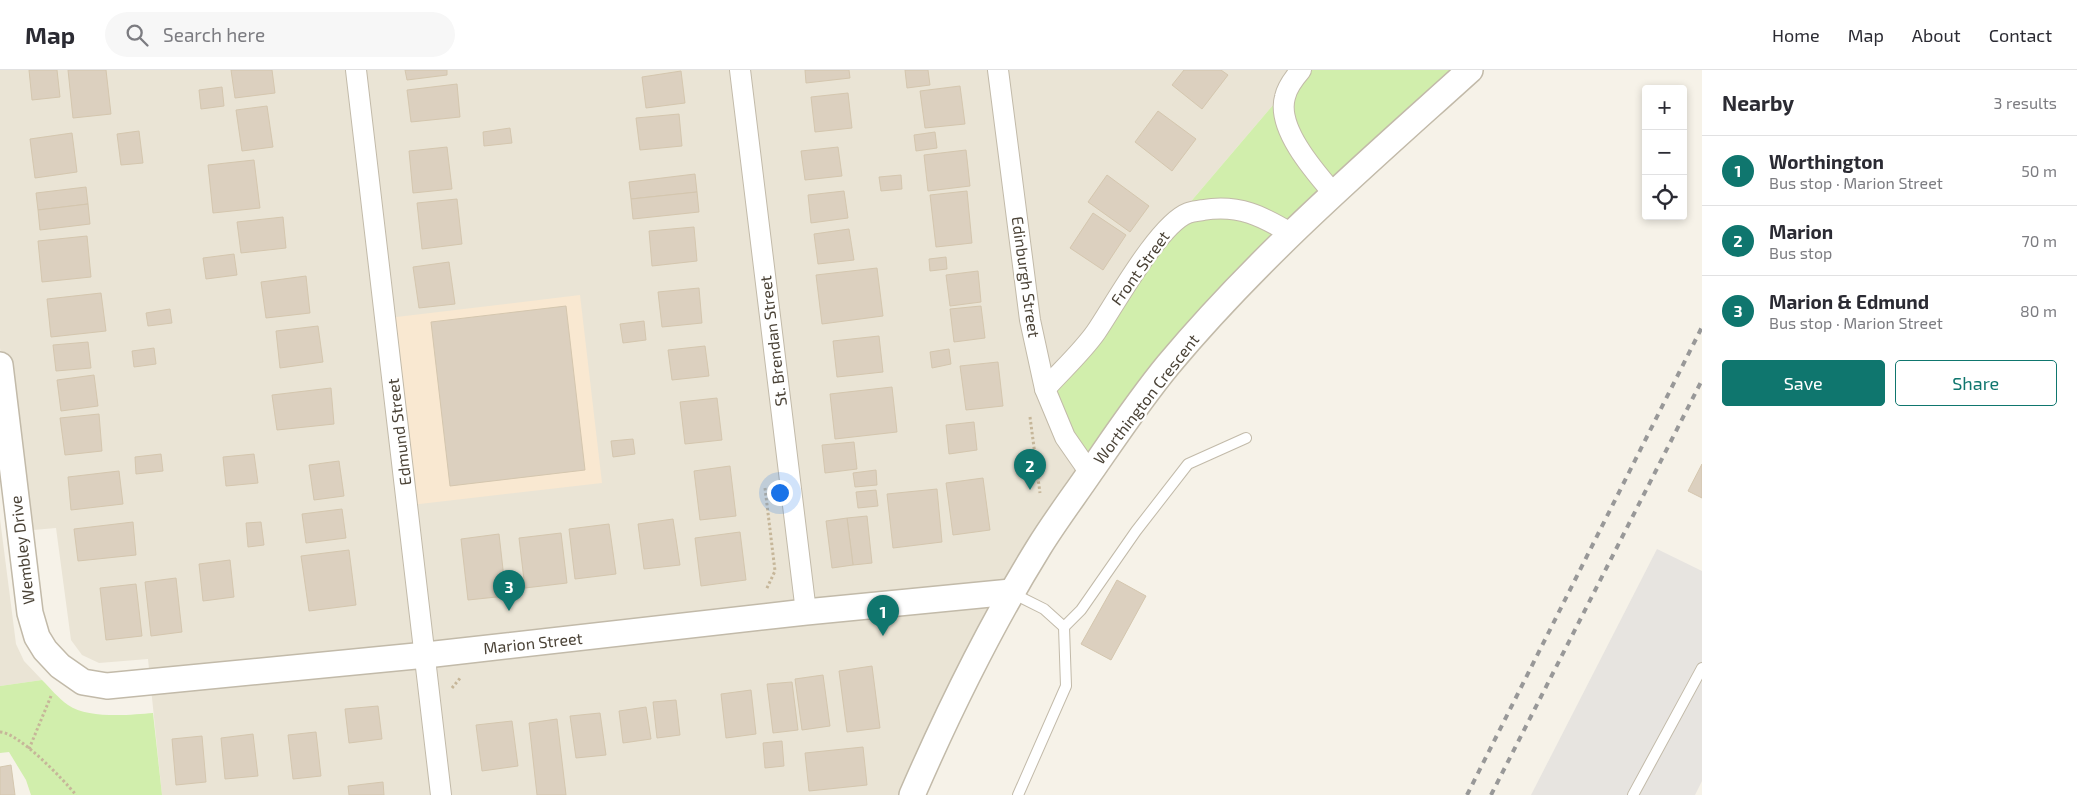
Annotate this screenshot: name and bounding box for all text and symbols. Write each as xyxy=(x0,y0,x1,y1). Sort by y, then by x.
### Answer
search box xyxy=(105,12,455,57)
text: Map xyxy=(25,20,75,49)
icon: search xyxy=(123,21,151,49)
text: Search here xyxy=(163,23,265,46)
text: Home xyxy=(1772,24,1820,46)
text: Map xyxy=(1848,24,1884,46)
text: About xyxy=(1912,24,1961,46)
text: Contact xyxy=(1989,24,2052,46)
map controls xyxy=(1642,85,1687,220)
button: + xyxy=(1642,85,1687,130)
text: Nearby xyxy=(1722,90,1794,115)
text: 3 results xyxy=(1994,93,2057,112)
button: − xyxy=(1642,130,1687,175)
text: Worthington xyxy=(1769,150,1884,173)
text: 1 xyxy=(1735,161,1741,180)
text: 50 m xyxy=(2021,161,2057,180)
text: Bus stop · Marion Street xyxy=(1769,173,1943,192)
button: locate xyxy=(1642,175,1687,220)
street label: Edinburgh Street xyxy=(1009,215,1044,339)
text: Marion xyxy=(1769,220,1833,243)
street label: Front Street xyxy=(1106,227,1173,309)
text: 2 xyxy=(1733,231,1743,250)
text: 70 m xyxy=(2022,231,2057,250)
text: Bus stop xyxy=(1769,243,1832,262)
street label: St. Brendan Street xyxy=(755,275,790,407)
text: Marion & Edmund xyxy=(1769,290,1929,313)
text: 3 xyxy=(1733,301,1743,320)
text: 80 m xyxy=(2020,301,2057,320)
text: Bus stop · Marion Street xyxy=(1769,313,1943,332)
street label: Worthington Crescent xyxy=(1089,330,1202,467)
button: Save xyxy=(1722,360,1885,406)
button: Share xyxy=(1895,360,2057,406)
street label: Edmund Street xyxy=(383,377,414,487)
pin: 2 xyxy=(1014,449,1046,490)
your location xyxy=(767,480,793,506)
street label: Wembley Drive xyxy=(5,495,38,606)
pin: 3 xyxy=(493,570,525,611)
pin: 1 xyxy=(867,595,899,636)
street label: Marion Street xyxy=(482,628,583,657)

